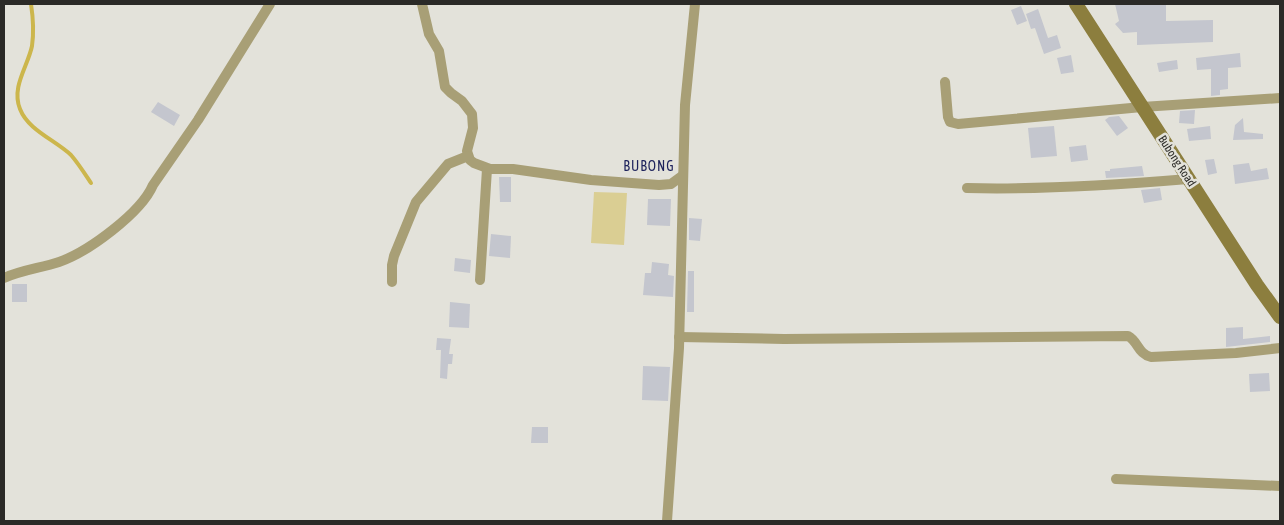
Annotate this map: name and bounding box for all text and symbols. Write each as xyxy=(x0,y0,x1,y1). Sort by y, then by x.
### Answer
street label: Bubong Road xyxy=(1155,133,1199,189)
district label: BUBONG xyxy=(623,158,675,174)

